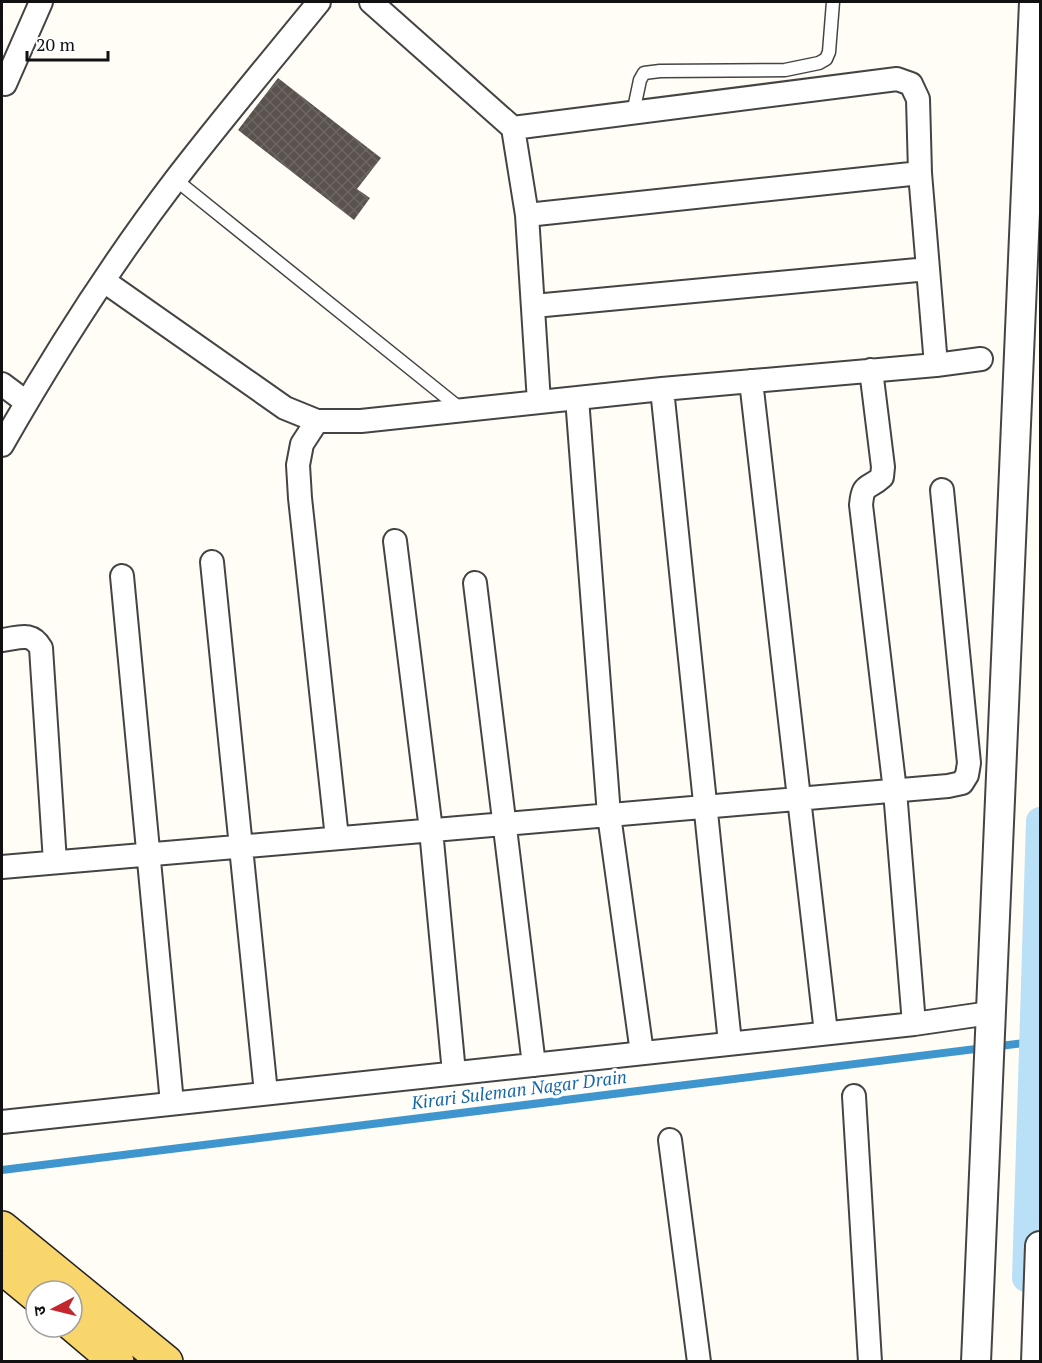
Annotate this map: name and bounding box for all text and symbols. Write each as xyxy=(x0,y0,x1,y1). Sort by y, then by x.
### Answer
scale bar xyxy=(27,24,108,62)
text: 20 m xyxy=(36,32,76,56)
water label: Kirari Suleman Nagar Drain xyxy=(409,1064,628,1114)
north arrow xyxy=(24,1279,84,1339)
text: उ xyxy=(28,1304,51,1317)

